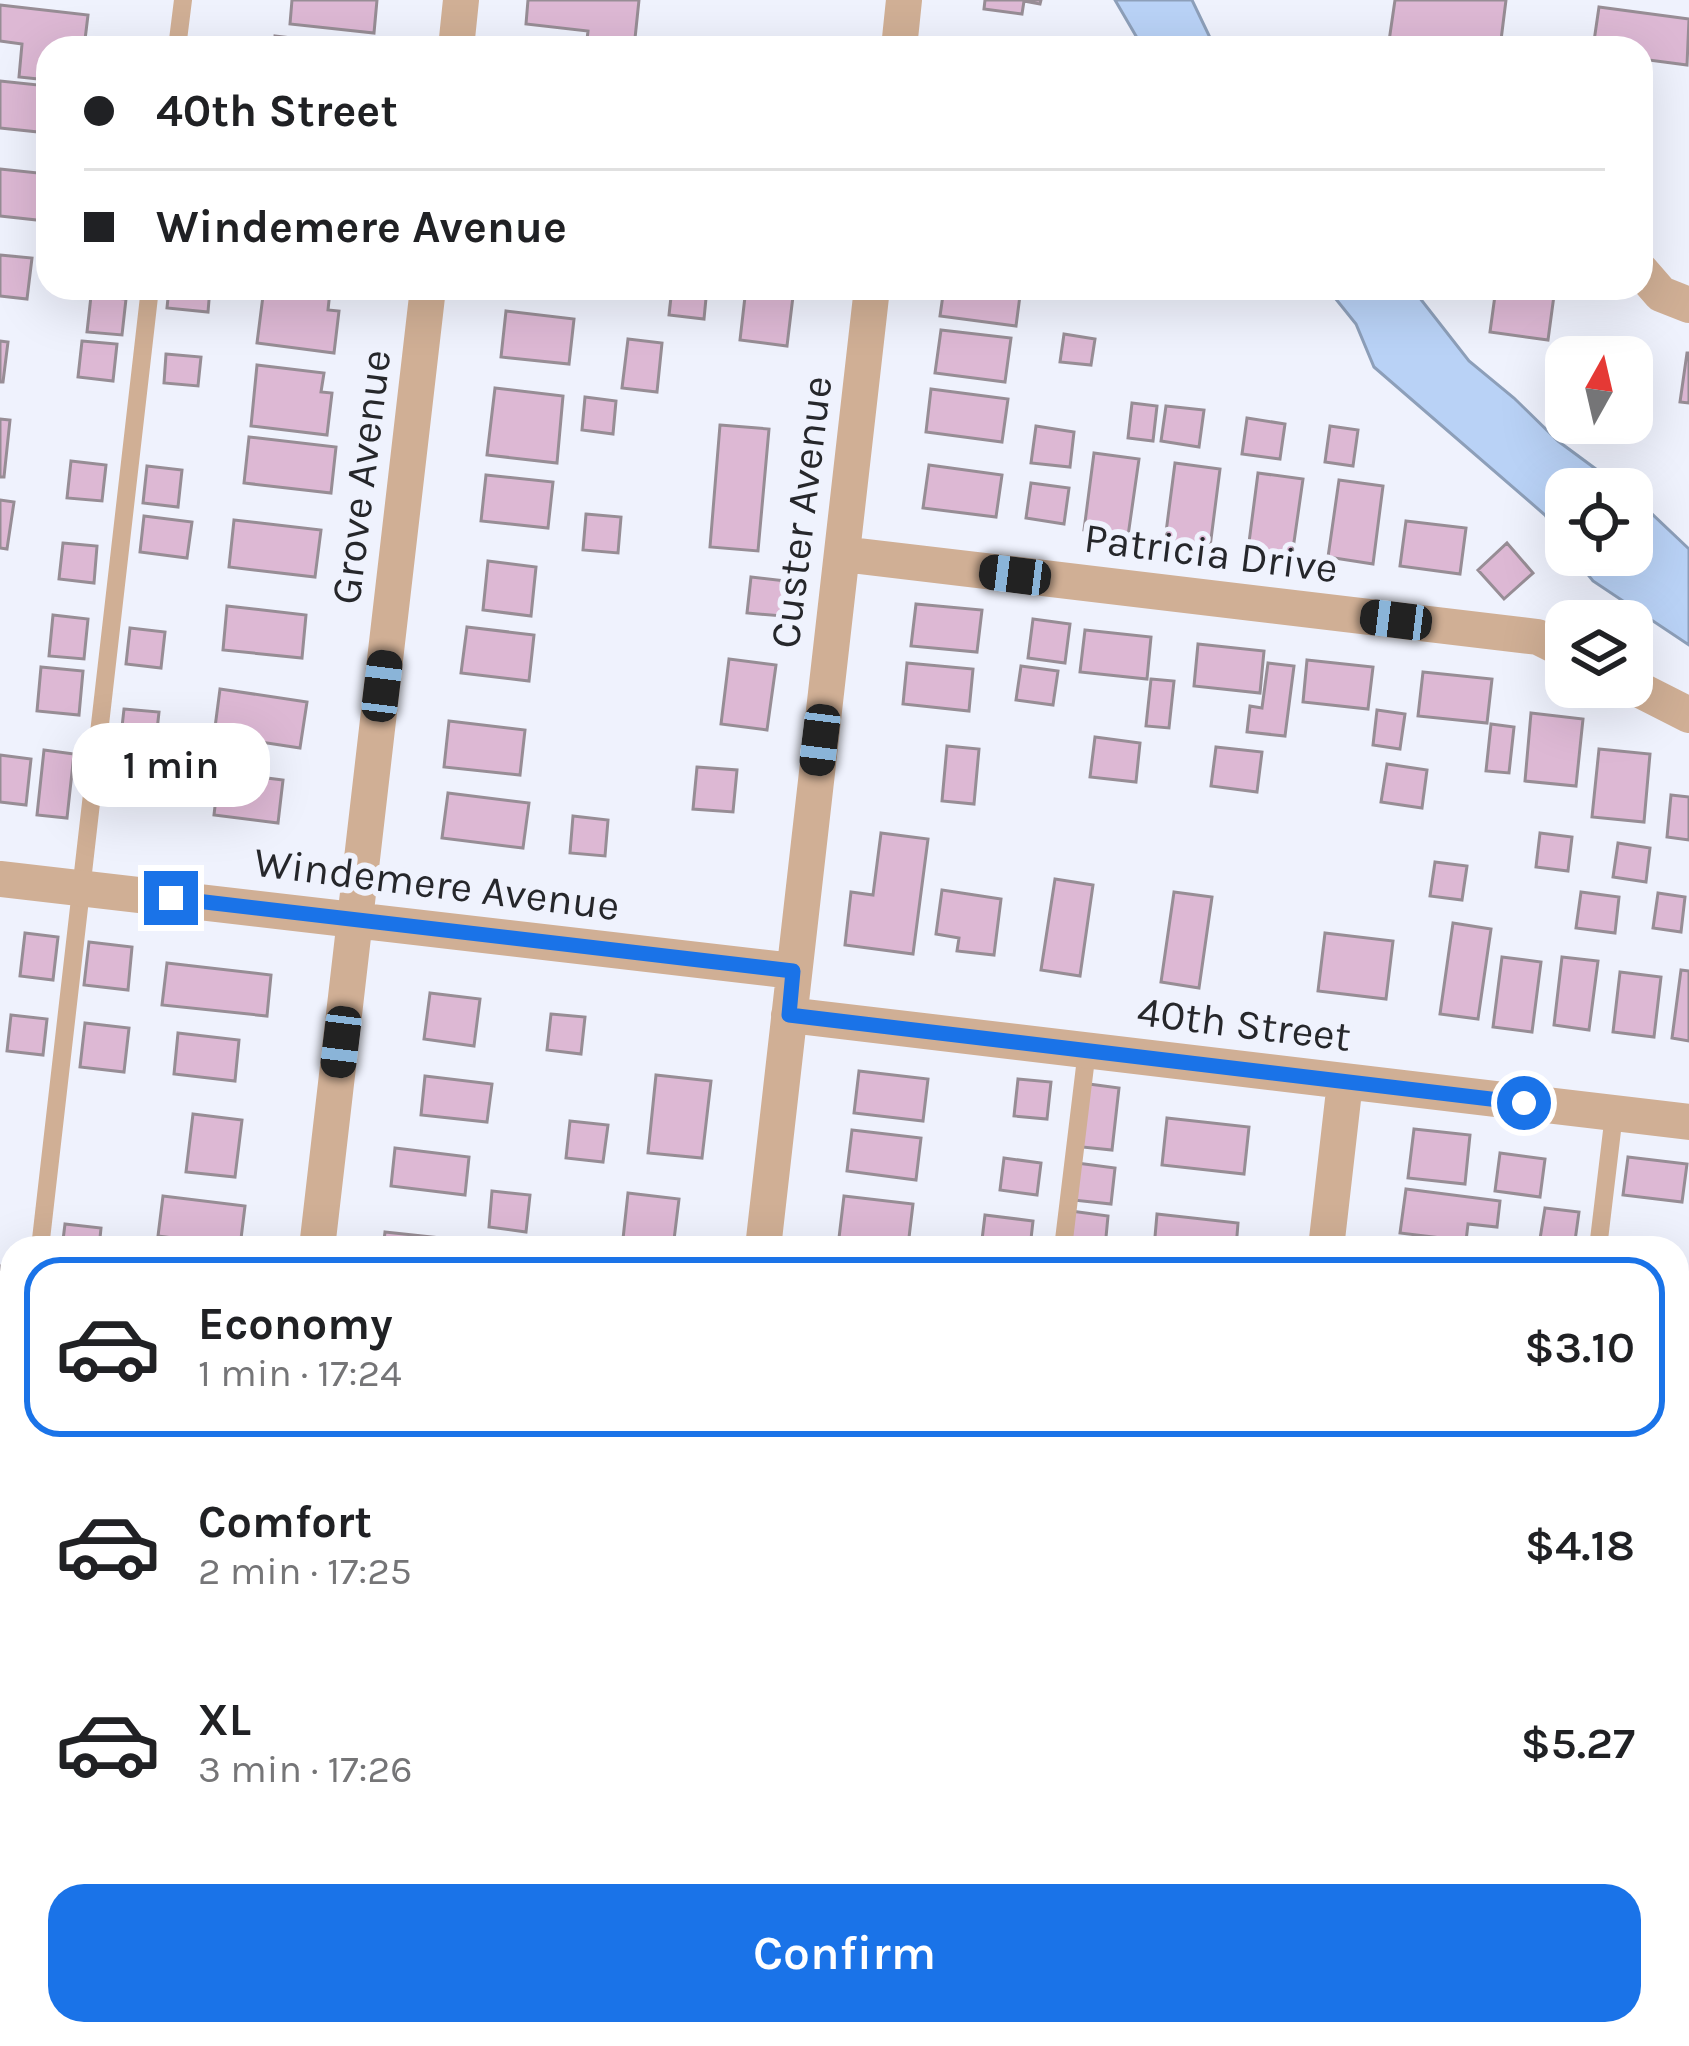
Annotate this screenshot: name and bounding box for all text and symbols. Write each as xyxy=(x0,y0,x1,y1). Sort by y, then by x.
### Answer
text: 40th Street xyxy=(156,85,398,137)
text: Windemere Avenue xyxy=(156,201,567,253)
north arrow xyxy=(1545,336,1653,444)
map controls xyxy=(1545,336,1653,708)
street label: Grove Avenue xyxy=(321,347,401,607)
street label: Custer Avenue xyxy=(759,373,843,651)
button: locate xyxy=(1545,468,1653,576)
street label: Patricia Drive xyxy=(1081,513,1341,593)
car xyxy=(977,553,1053,597)
car xyxy=(1358,598,1434,642)
button: layers xyxy=(1545,600,1653,708)
car xyxy=(360,648,404,724)
car xyxy=(798,702,842,778)
callout: 1 min xyxy=(72,724,270,808)
text: 1 min xyxy=(123,742,219,788)
street label: Windemere Avenue xyxy=(251,837,623,931)
route end xyxy=(144,871,198,925)
street label: 40th Street xyxy=(1134,986,1354,1062)
car xyxy=(319,1004,363,1080)
route start xyxy=(1497,1076,1551,1130)
icon: car xyxy=(54,1293,162,1401)
text: Economy xyxy=(198,1298,393,1350)
text: $3.10 xyxy=(1524,1321,1635,1373)
text: 1 min · 17:24 xyxy=(198,1350,402,1396)
icon: car xyxy=(54,1491,162,1599)
text: Comfort xyxy=(198,1496,372,1548)
text: $4.18 xyxy=(1525,1519,1635,1571)
text: 2 min · 17:25 xyxy=(198,1548,412,1594)
icon: car xyxy=(54,1689,162,1797)
text: XL xyxy=(198,1694,251,1746)
text: $5.27 xyxy=(1521,1717,1635,1769)
text: 3 min · 17:26 xyxy=(198,1746,413,1792)
button: Confirm xyxy=(48,1884,1641,2022)

